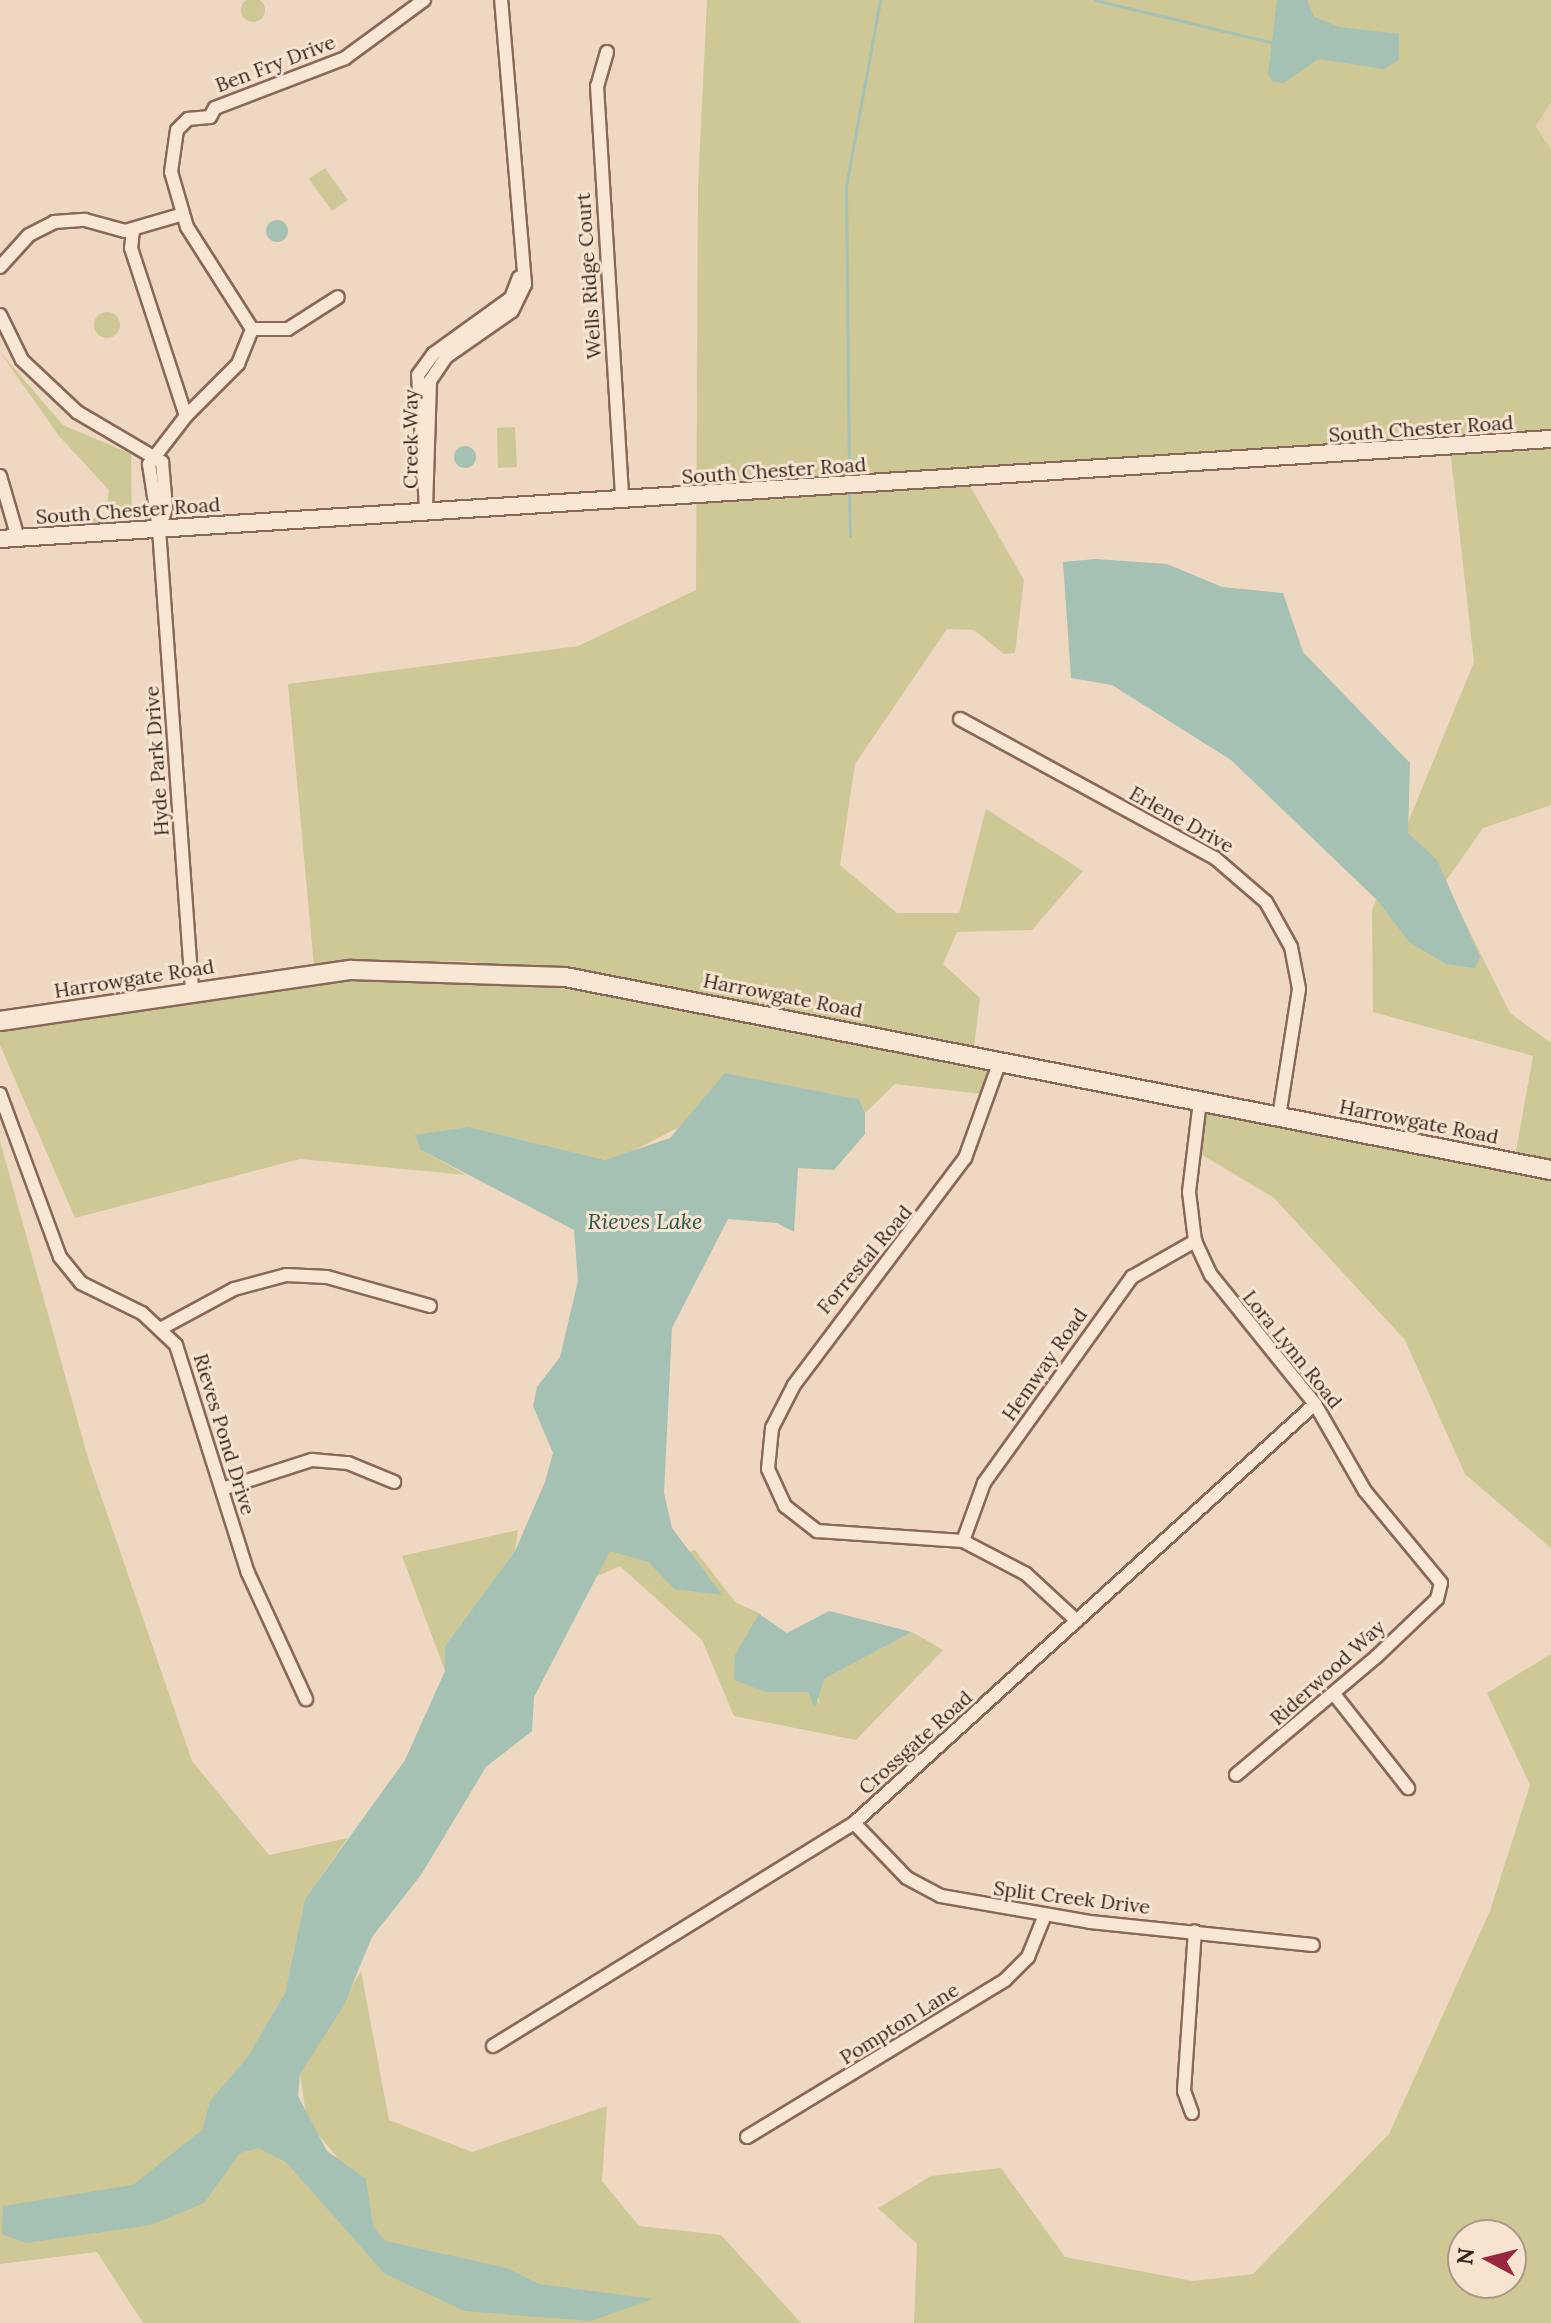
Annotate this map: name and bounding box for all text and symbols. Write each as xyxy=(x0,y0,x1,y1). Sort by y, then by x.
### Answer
street label: Ben Fry Drive xyxy=(212,29,338,97)
street label: Wells Ridge Court xyxy=(570,192,606,360)
street label: Creek Way xyxy=(398,389,422,489)
street label: South Chester Road xyxy=(1328,410,1514,446)
street label: South Chester Road xyxy=(681,452,867,488)
street label: South Chester Road xyxy=(35,492,221,528)
street label: Hyde Park Drive xyxy=(139,685,173,837)
street label: Erlene Drive xyxy=(1126,780,1238,858)
street label: Harrowgate Road xyxy=(52,954,216,1002)
street label: Harrowgate Road xyxy=(701,968,865,1022)
street label: Harrowgate Road xyxy=(1337,1094,1501,1148)
street label: Forrestal Road xyxy=(811,1200,917,1318)
water label: Rieves Lake xyxy=(587,1209,703,1235)
street label: Lora Lynn Road xyxy=(1238,1285,1348,1413)
street label: Hemway Road xyxy=(996,1303,1092,1425)
street label: Rieves Pond Drive xyxy=(189,1351,261,1517)
street label: Riderwood Way xyxy=(1265,1614,1389,1730)
street label: Crossgate Road xyxy=(853,1685,977,1799)
street label: Split Creek Drive xyxy=(992,1875,1152,1919)
street label: Pompton Lane xyxy=(835,1977,963,2069)
north arrow xyxy=(1447,2219,1527,2299)
text: N xyxy=(1450,2246,1480,2266)

